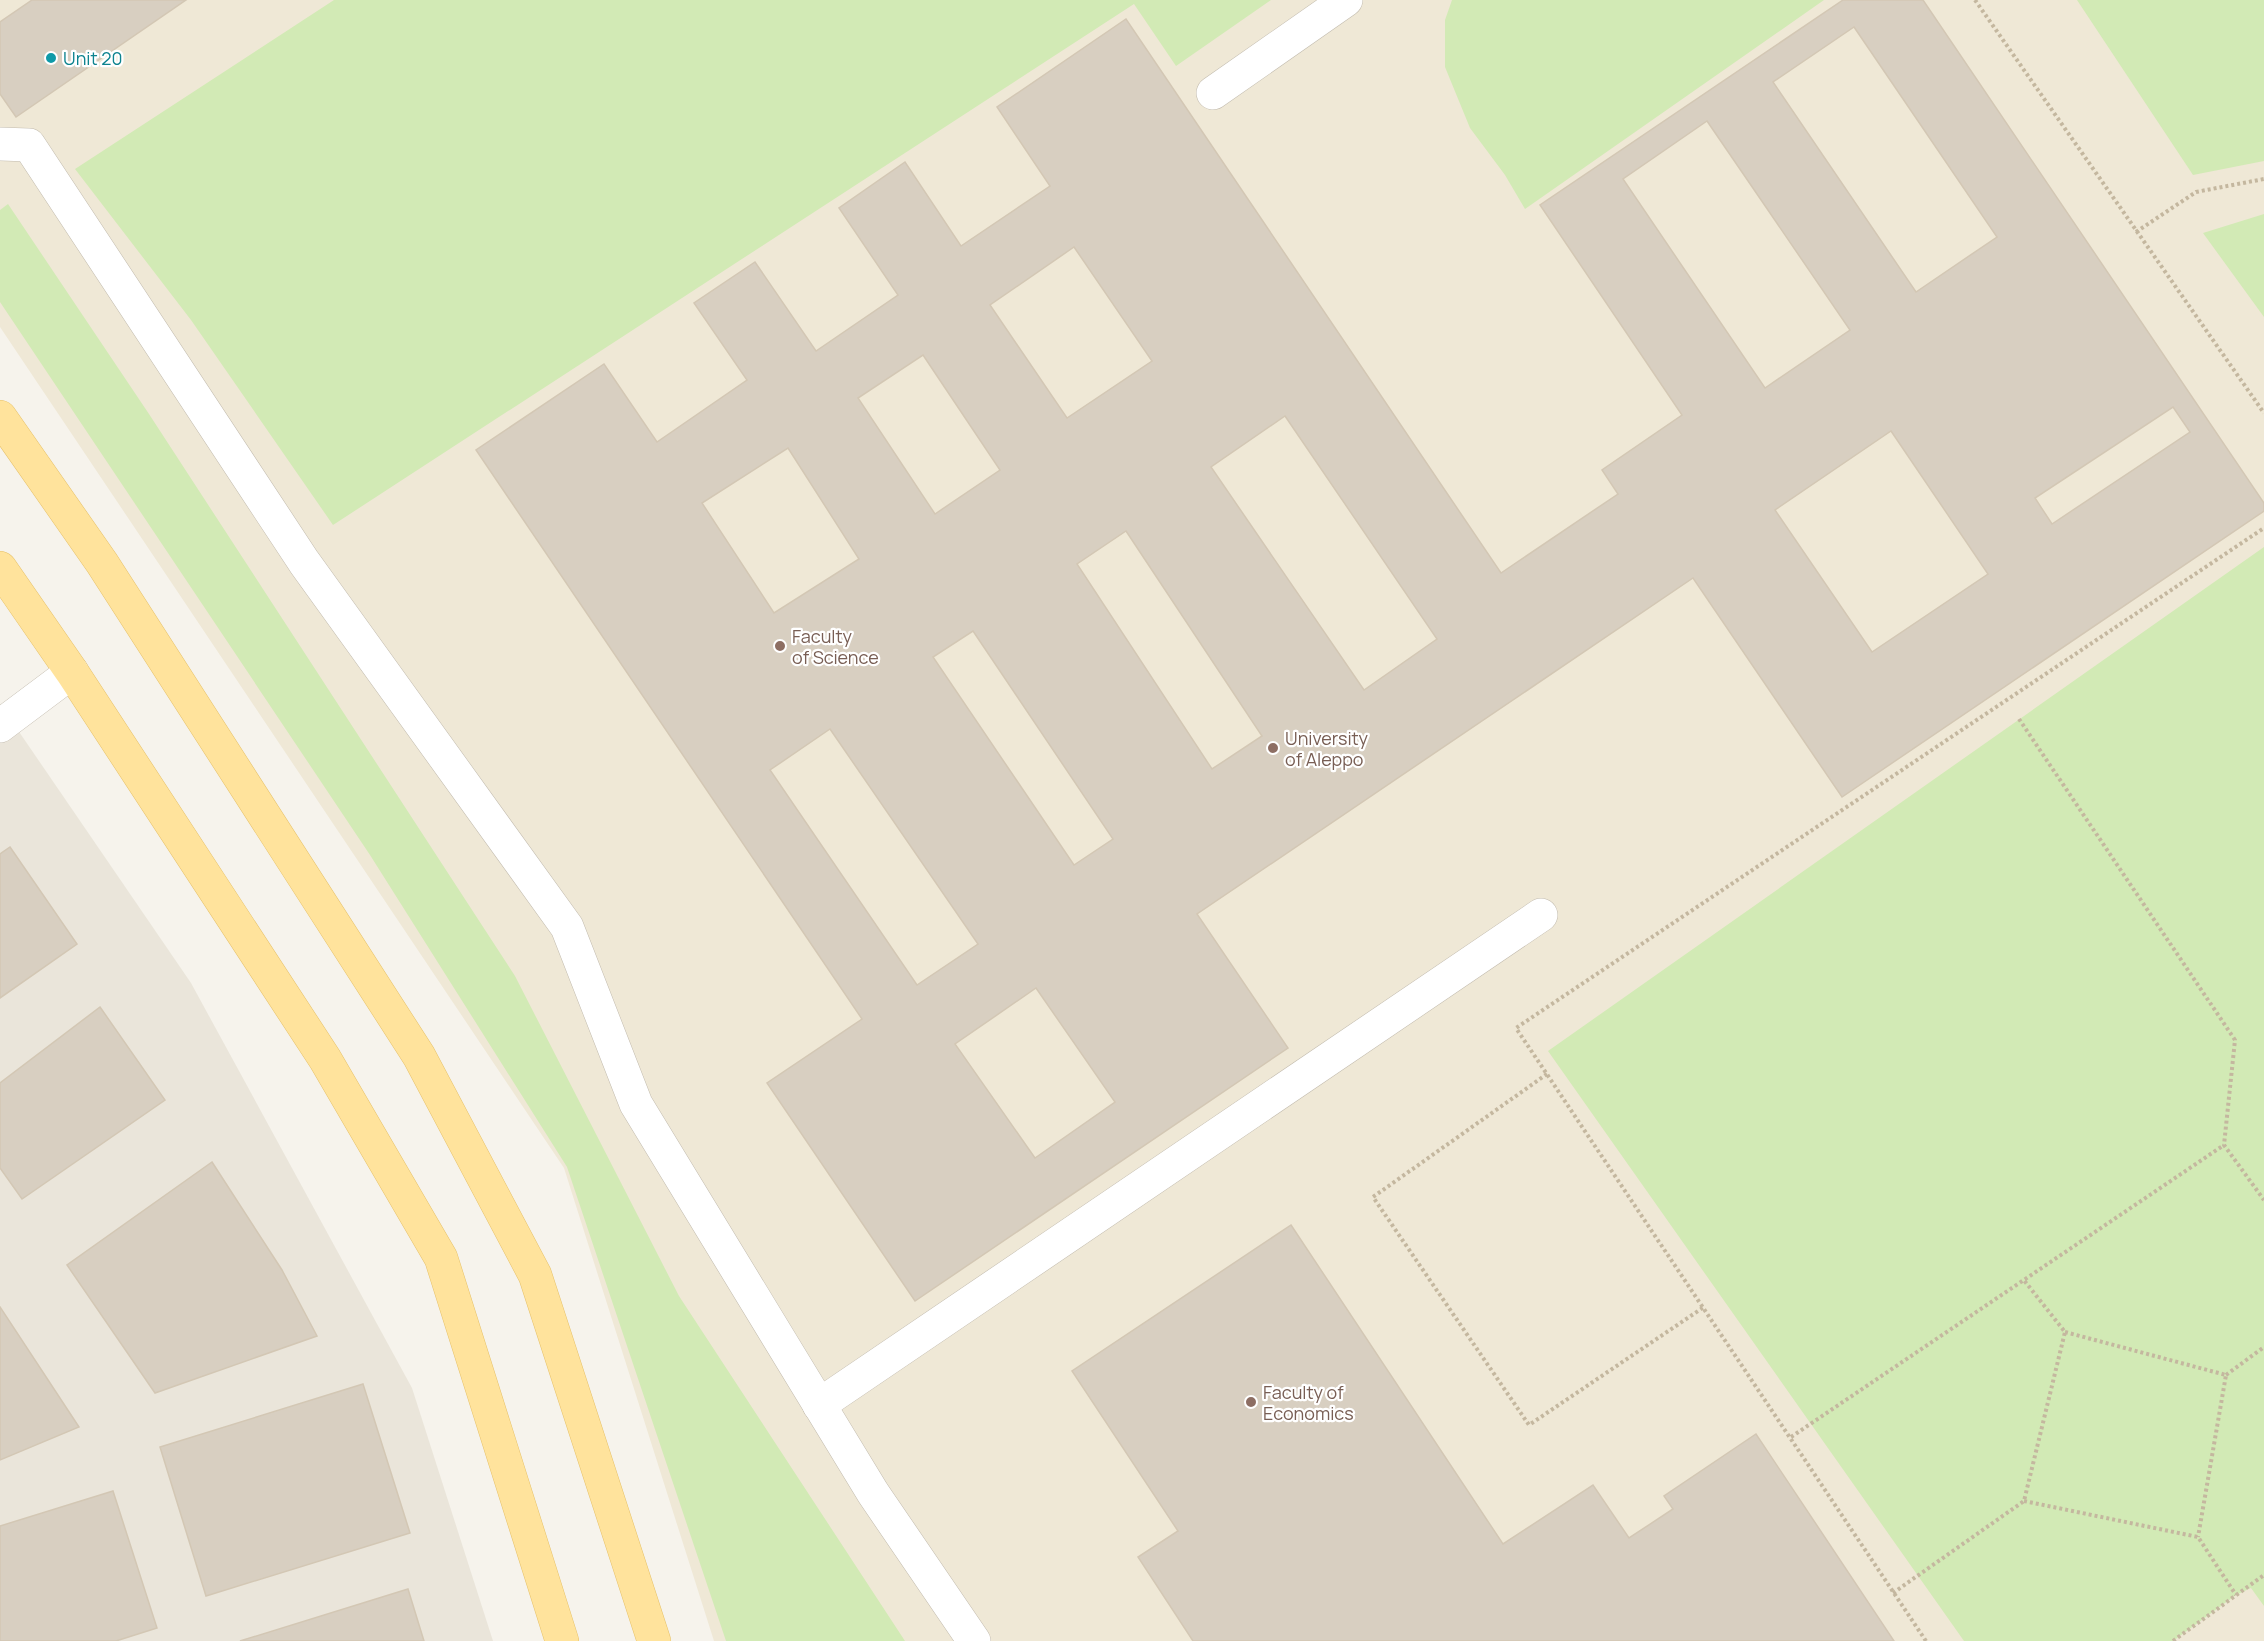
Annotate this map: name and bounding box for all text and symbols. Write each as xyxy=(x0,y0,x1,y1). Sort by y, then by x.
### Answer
place label: Unit 20 xyxy=(63,46,123,70)
marker: Unit 20 xyxy=(44,51,58,65)
place label: Faculty of Science xyxy=(792,624,879,669)
marker: Faculty of Science xyxy=(773,639,787,653)
place label: University of Aleppo xyxy=(1285,726,1369,771)
marker: University of Aleppo xyxy=(1266,741,1280,755)
place label: Faculty of Economics xyxy=(1263,1380,1354,1425)
marker: Faculty of Economics xyxy=(1244,1395,1258,1409)

